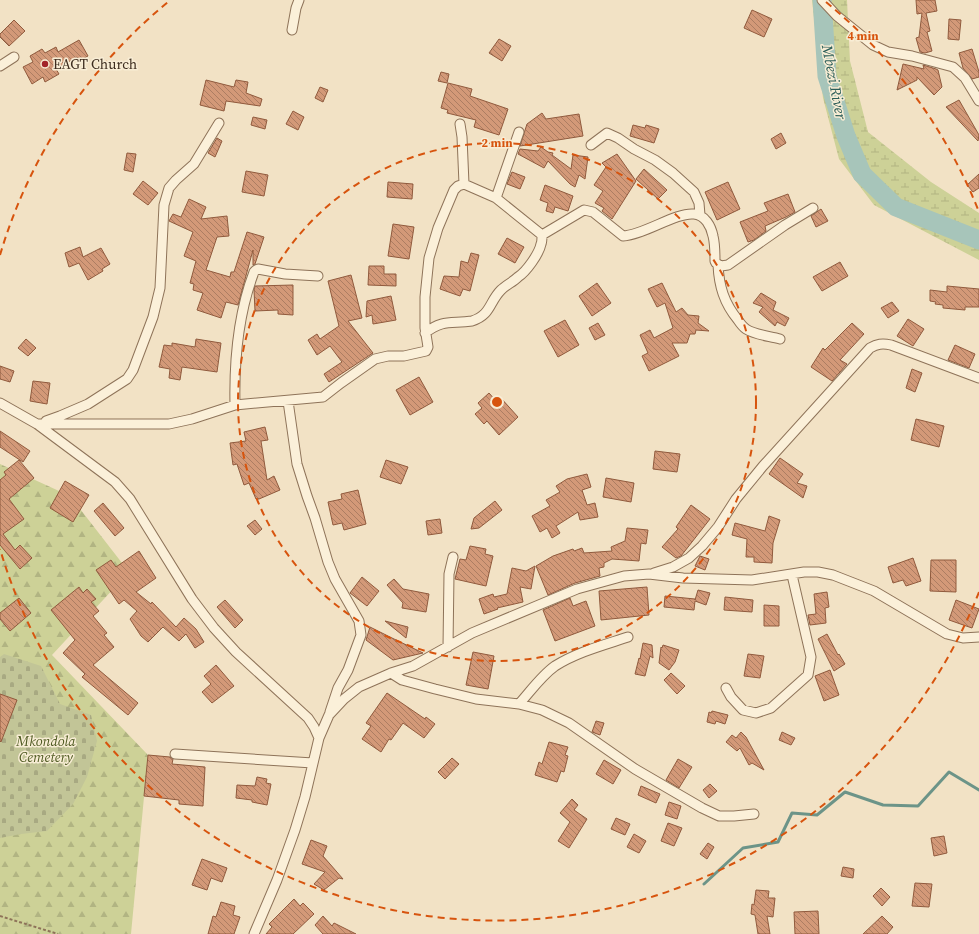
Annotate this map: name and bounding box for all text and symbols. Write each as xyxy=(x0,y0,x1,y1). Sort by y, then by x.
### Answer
text: 4 min xyxy=(847,28,879,44)
water label: Mbezi River xyxy=(817,42,852,122)
place label: EAGT Church xyxy=(53,54,137,74)
marker: EAGT Church xyxy=(40,59,50,69)
text: 2 min xyxy=(481,135,513,151)
centre of rings xyxy=(490,395,504,409)
park label: Mkondola Cemetery xyxy=(15,731,76,767)

